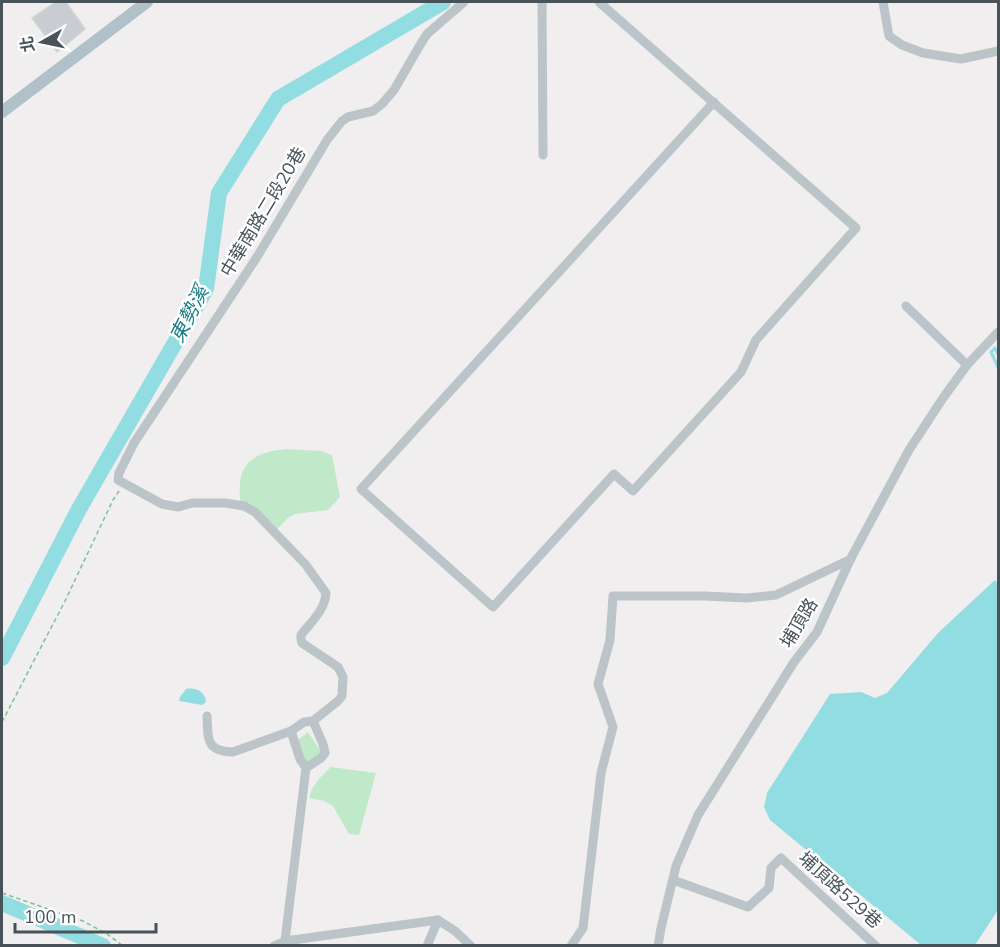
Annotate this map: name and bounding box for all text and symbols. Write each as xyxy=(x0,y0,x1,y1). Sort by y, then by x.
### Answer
north arrow xyxy=(12,12,72,72)
text: 北 xyxy=(16,35,40,54)
street label: 中華南路二段20巷 xyxy=(215,143,311,281)
water label: 東勢溪 xyxy=(164,279,216,347)
street label: 埔頂路 xyxy=(775,594,823,652)
street label: 埔頂路529巷 xyxy=(793,846,887,934)
scale bar xyxy=(15,896,156,934)
text: 100 m xyxy=(24,905,76,929)

